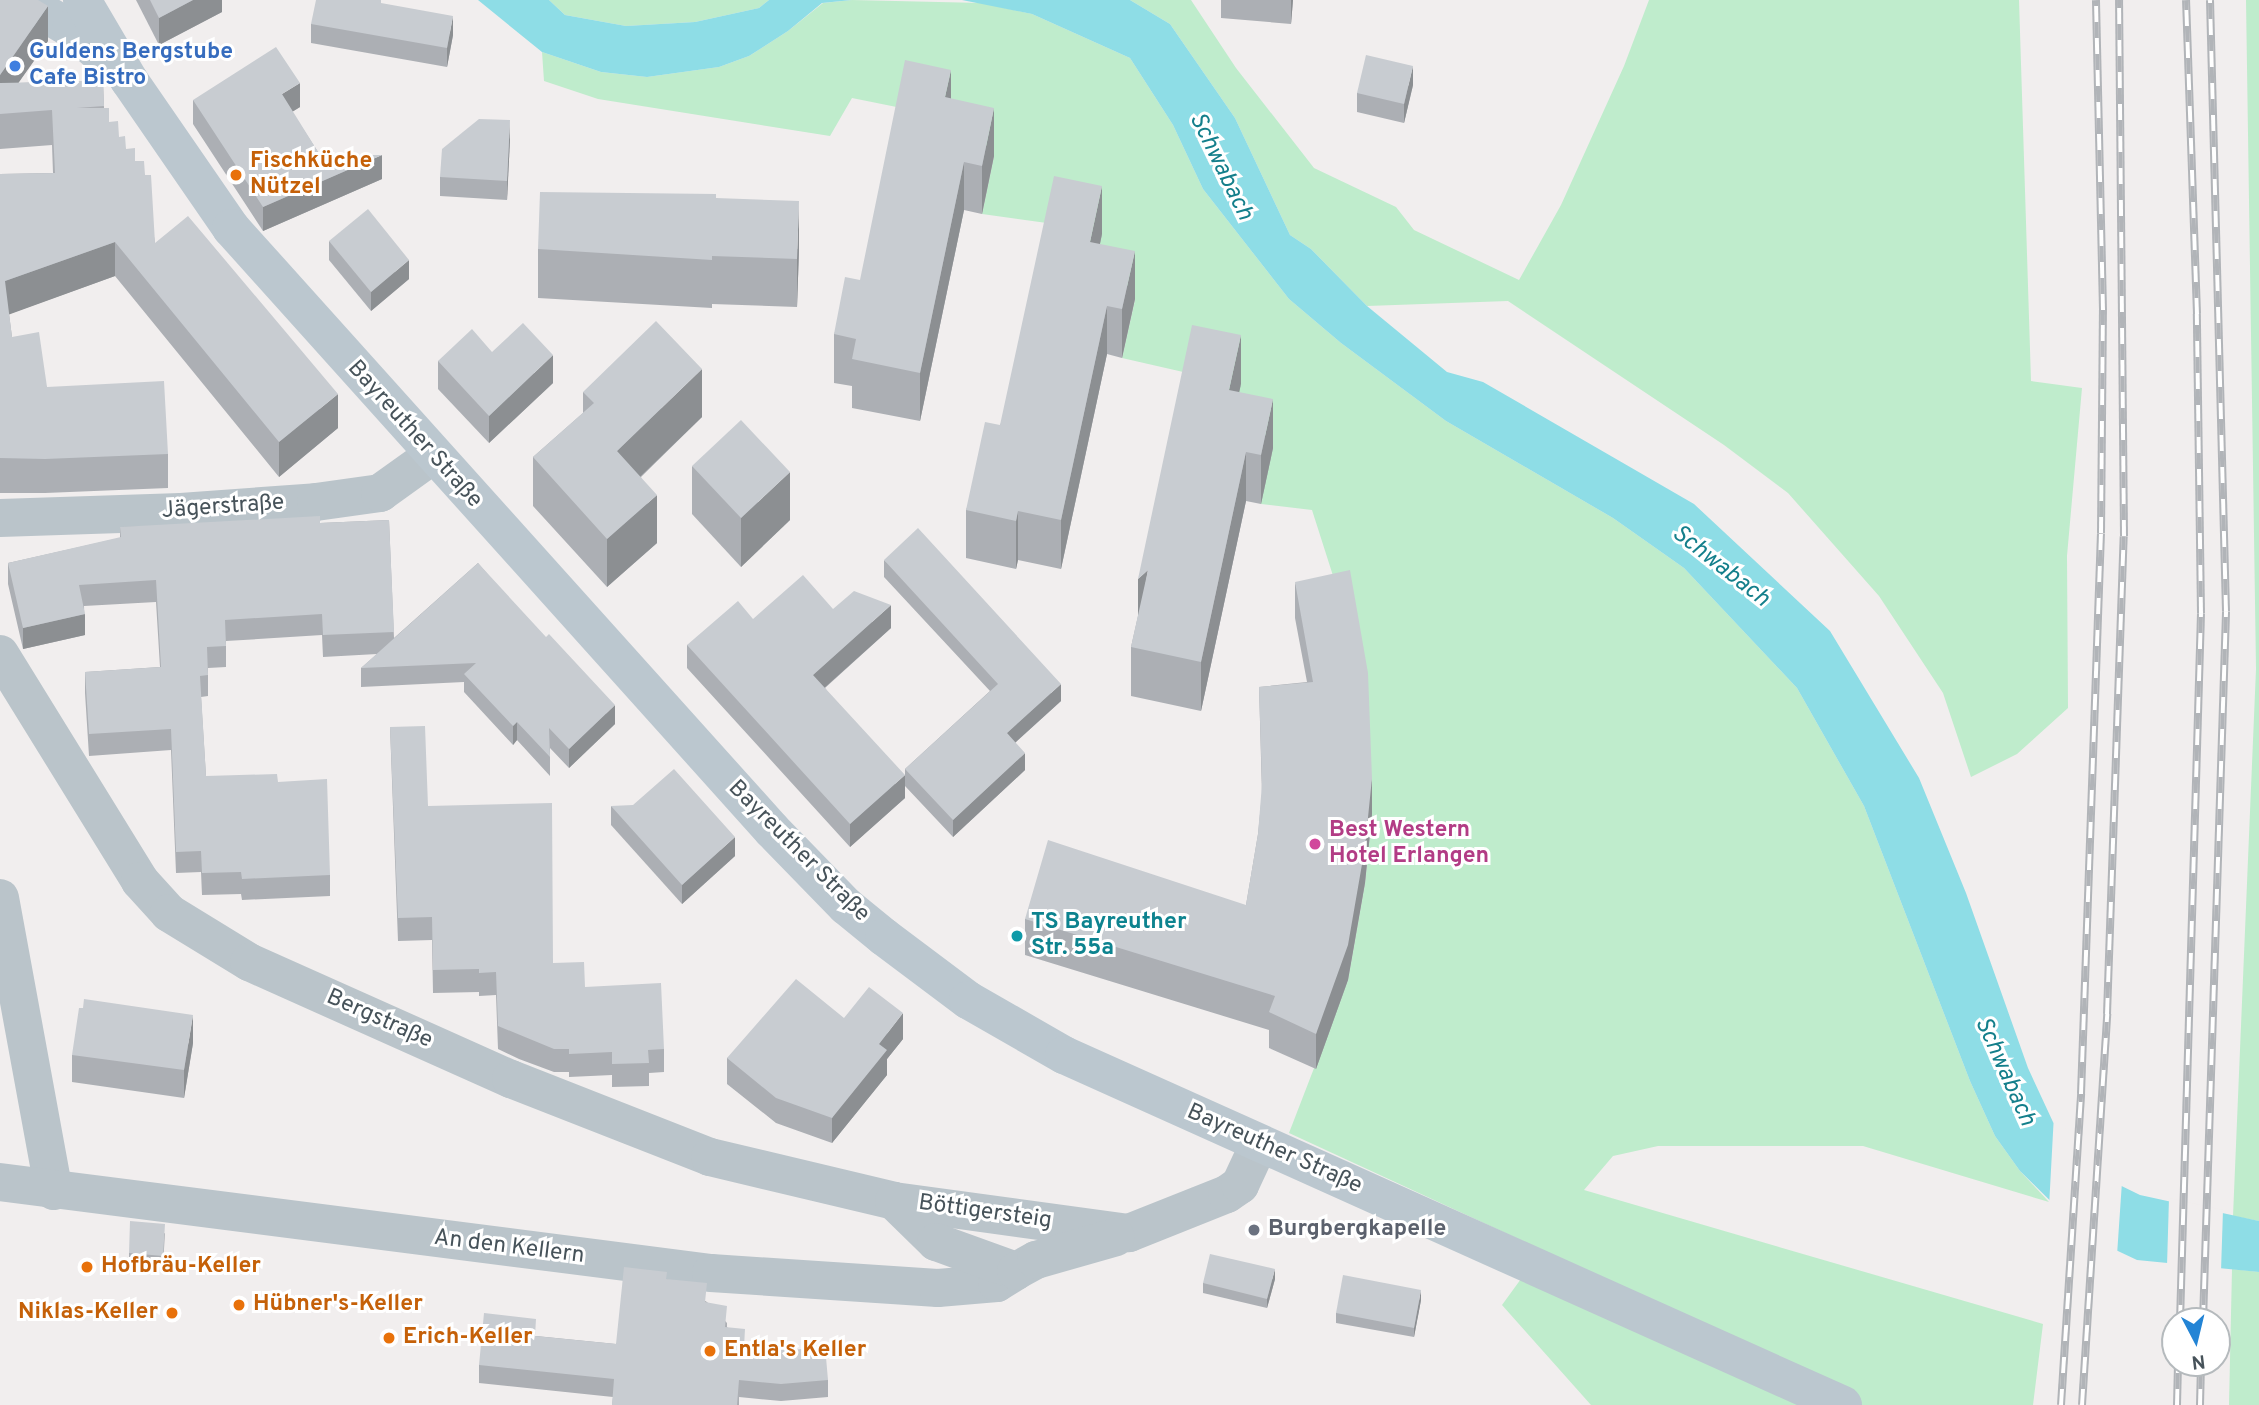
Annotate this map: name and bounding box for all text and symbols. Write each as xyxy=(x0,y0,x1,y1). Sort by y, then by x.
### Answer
place label: Guldens Bergstube Cafe Bistro xyxy=(29,39,233,93)
marker: Guldens Bergstube Cafe Bistro xyxy=(7,58,23,74)
water label: Schwabach xyxy=(1182,108,1258,226)
place label: Fischküche Nützel xyxy=(250,148,372,202)
marker: Fischküche Nützel xyxy=(228,167,244,183)
street label: Bayreuther Straße xyxy=(341,356,487,514)
street label: Jägerstraße xyxy=(161,490,285,526)
water label: Schwabach xyxy=(1665,520,1775,614)
street label: Bayreuther Straße xyxy=(721,775,875,929)
place label: Best Western Hotel Erlangen xyxy=(1329,817,1489,871)
marker: Best Western Hotel Erlangen xyxy=(1307,836,1323,852)
place label: TS Bayreuther Str. 55a xyxy=(1031,909,1186,963)
marker: TS Bayreuther Str. 55a xyxy=(1009,928,1025,944)
street label: Bergstraße xyxy=(322,984,436,1056)
water label: Schwabach xyxy=(1967,1013,2041,1131)
street label: Bayreuther Straße xyxy=(1182,1099,1366,1201)
street label: Böttigersteig xyxy=(917,1190,1053,1236)
place label: Burgbergkapelle xyxy=(1268,1216,1446,1244)
marker: Burgbergkapelle xyxy=(1246,1222,1262,1238)
street label: An den Kellern xyxy=(432,1225,586,1271)
place label: Hofbräu-Keller xyxy=(101,1253,261,1281)
marker: Hofbräu-Keller xyxy=(79,1259,95,1275)
place label: Hübner's-Keller xyxy=(253,1291,423,1319)
marker: Hübner's-Keller xyxy=(231,1297,247,1313)
place label: Niklas-Keller xyxy=(18,1299,158,1327)
marker: Niklas-Keller xyxy=(164,1305,180,1321)
north arrow xyxy=(2161,1307,2231,1377)
place label: Erich-Keller xyxy=(403,1324,533,1352)
marker: Erich-Keller xyxy=(381,1330,397,1346)
place label: Entla's Keller xyxy=(724,1337,866,1365)
marker: Entla's Keller xyxy=(702,1343,718,1359)
text: N xyxy=(2190,1348,2207,1374)

